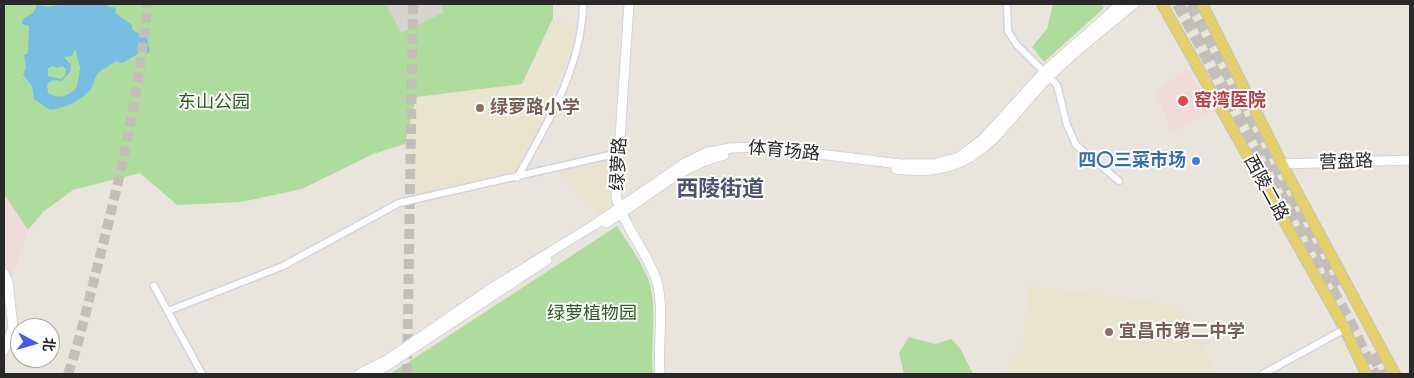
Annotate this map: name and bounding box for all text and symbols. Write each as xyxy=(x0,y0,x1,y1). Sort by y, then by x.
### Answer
place label: 窑湾医院 xyxy=(1194,90,1266,112)
park label: 东山公园 xyxy=(178,92,250,114)
marker: 窑湾医院 xyxy=(1176,94,1190,108)
place label: 绿萝路小学 xyxy=(490,97,580,119)
marker: 绿萝路小学 xyxy=(474,102,486,114)
street label: 绿萝路 xyxy=(607,136,631,192)
street label: 体育场路 xyxy=(747,137,821,165)
place label: 四〇三菜市场 xyxy=(1078,150,1186,172)
street label: 营盘路 xyxy=(1319,150,1373,174)
street label: 西陵二路 xyxy=(1239,151,1293,225)
marker: 四〇三菜市场 xyxy=(1190,155,1202,167)
district label: 西陵街道 xyxy=(676,176,764,202)
park label: 绿萝植物园 xyxy=(547,303,637,325)
north arrow xyxy=(10,318,60,368)
place label: 宜昌市第二中学 xyxy=(1119,321,1245,343)
marker: 宜昌市第二中学 xyxy=(1103,326,1115,338)
text: 北 xyxy=(40,337,58,352)

